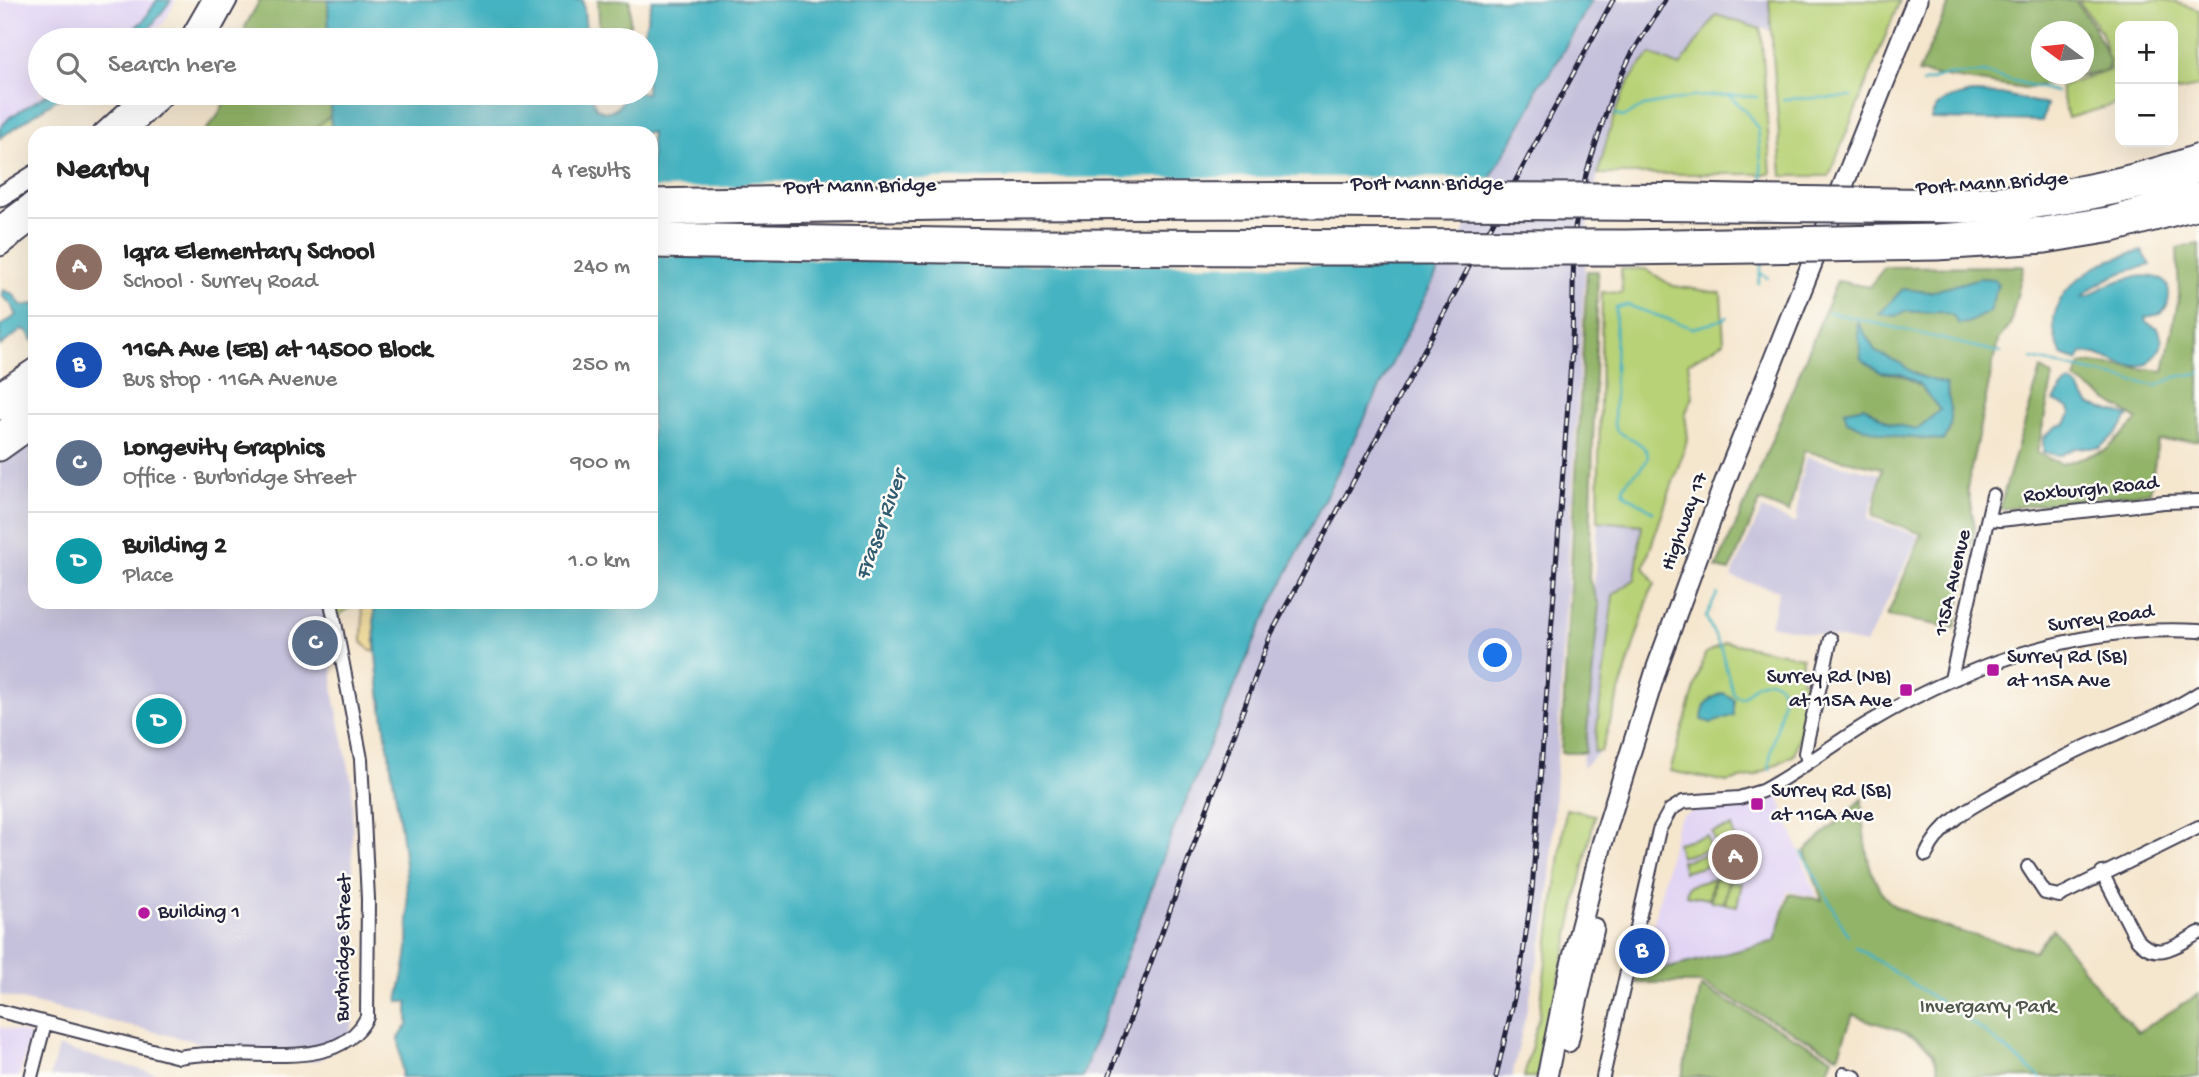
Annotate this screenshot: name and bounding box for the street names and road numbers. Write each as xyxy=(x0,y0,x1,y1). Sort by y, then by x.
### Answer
street label: Port Mann Bridge xyxy=(1914,167,2070,203)
street label: Port Mann Bridge xyxy=(1350,173,1504,198)
street label: Port Mann Bridge xyxy=(783,174,938,202)
street label: Highway 17 xyxy=(1657,469,1716,574)
street label: Roxburgh Road xyxy=(2022,471,2161,511)
street label: 115A Avenue xyxy=(1929,526,1979,640)
street label: Surrey Road xyxy=(2047,600,2157,640)
street label: Burbridge Street xyxy=(331,872,359,1023)

